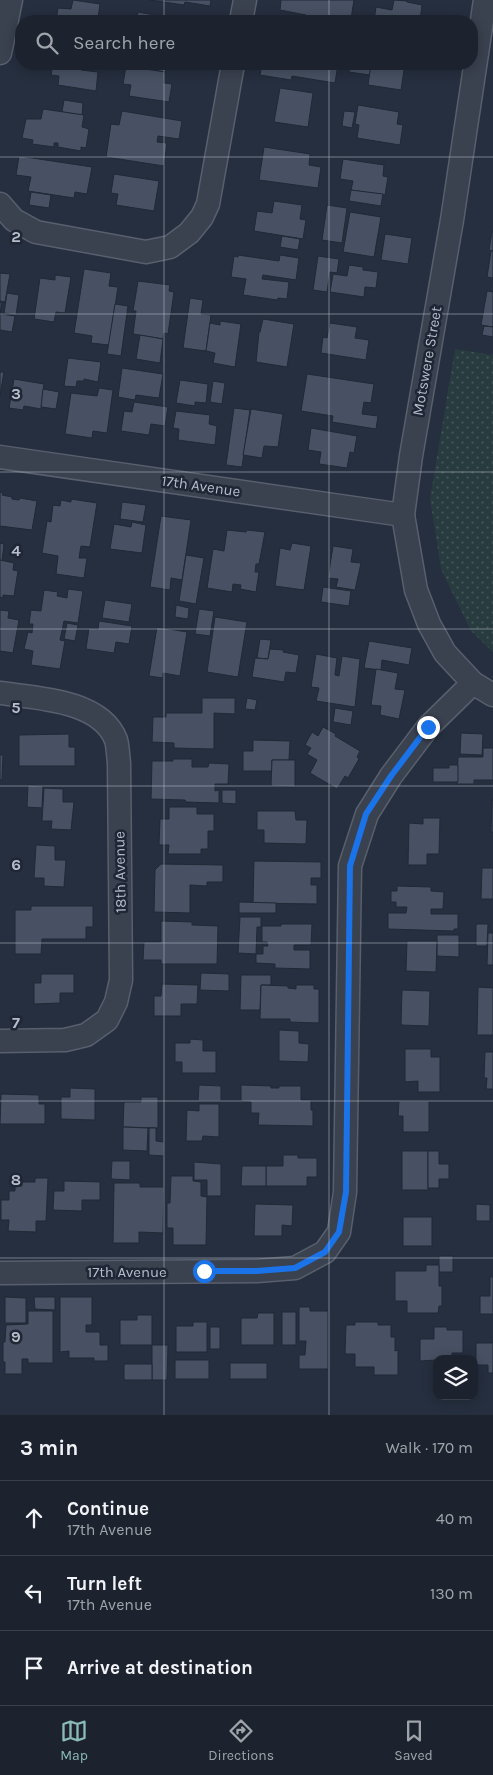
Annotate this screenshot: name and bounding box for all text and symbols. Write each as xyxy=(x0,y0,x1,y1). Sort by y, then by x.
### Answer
search box xyxy=(15,15,478,70)
icon: search xyxy=(33,29,61,57)
text: Search here xyxy=(73,32,175,54)
text: 2 xyxy=(11,227,21,246)
street label: Motswere Street xyxy=(409,304,446,417)
text: 3 xyxy=(11,384,21,403)
street label: 17th Avenue xyxy=(160,472,242,500)
text: 4 xyxy=(11,541,21,560)
text: 5 xyxy=(11,698,21,717)
route end xyxy=(417,716,440,739)
street label: 18th Avenue xyxy=(110,831,130,913)
text: 6 xyxy=(11,855,21,874)
text: 7 xyxy=(12,1013,20,1032)
text: 8 xyxy=(11,1170,21,1189)
route start xyxy=(193,1260,216,1283)
street label: 17th Avenue xyxy=(87,1263,167,1281)
text: 9 xyxy=(11,1327,21,1346)
map controls xyxy=(433,1355,478,1400)
button: layers xyxy=(433,1355,478,1400)
text: 3 min xyxy=(20,1436,78,1460)
text: Walk · 170 m xyxy=(385,1438,473,1457)
text: Continue xyxy=(67,1498,149,1520)
icon: ahead xyxy=(20,1504,48,1532)
text: 40 m xyxy=(436,1509,473,1528)
text: 17th Avenue xyxy=(67,1520,152,1539)
text: Turn left xyxy=(67,1573,142,1595)
icon: left xyxy=(20,1579,48,1607)
text: 130 m xyxy=(430,1584,473,1603)
text: 17th Avenue xyxy=(67,1595,152,1614)
icon: arrive xyxy=(20,1654,48,1682)
text: Arrive at destination xyxy=(67,1657,253,1679)
tab: Map xyxy=(60,1717,88,1764)
tab: Directions xyxy=(208,1717,274,1764)
tab: Saved xyxy=(394,1717,433,1764)

